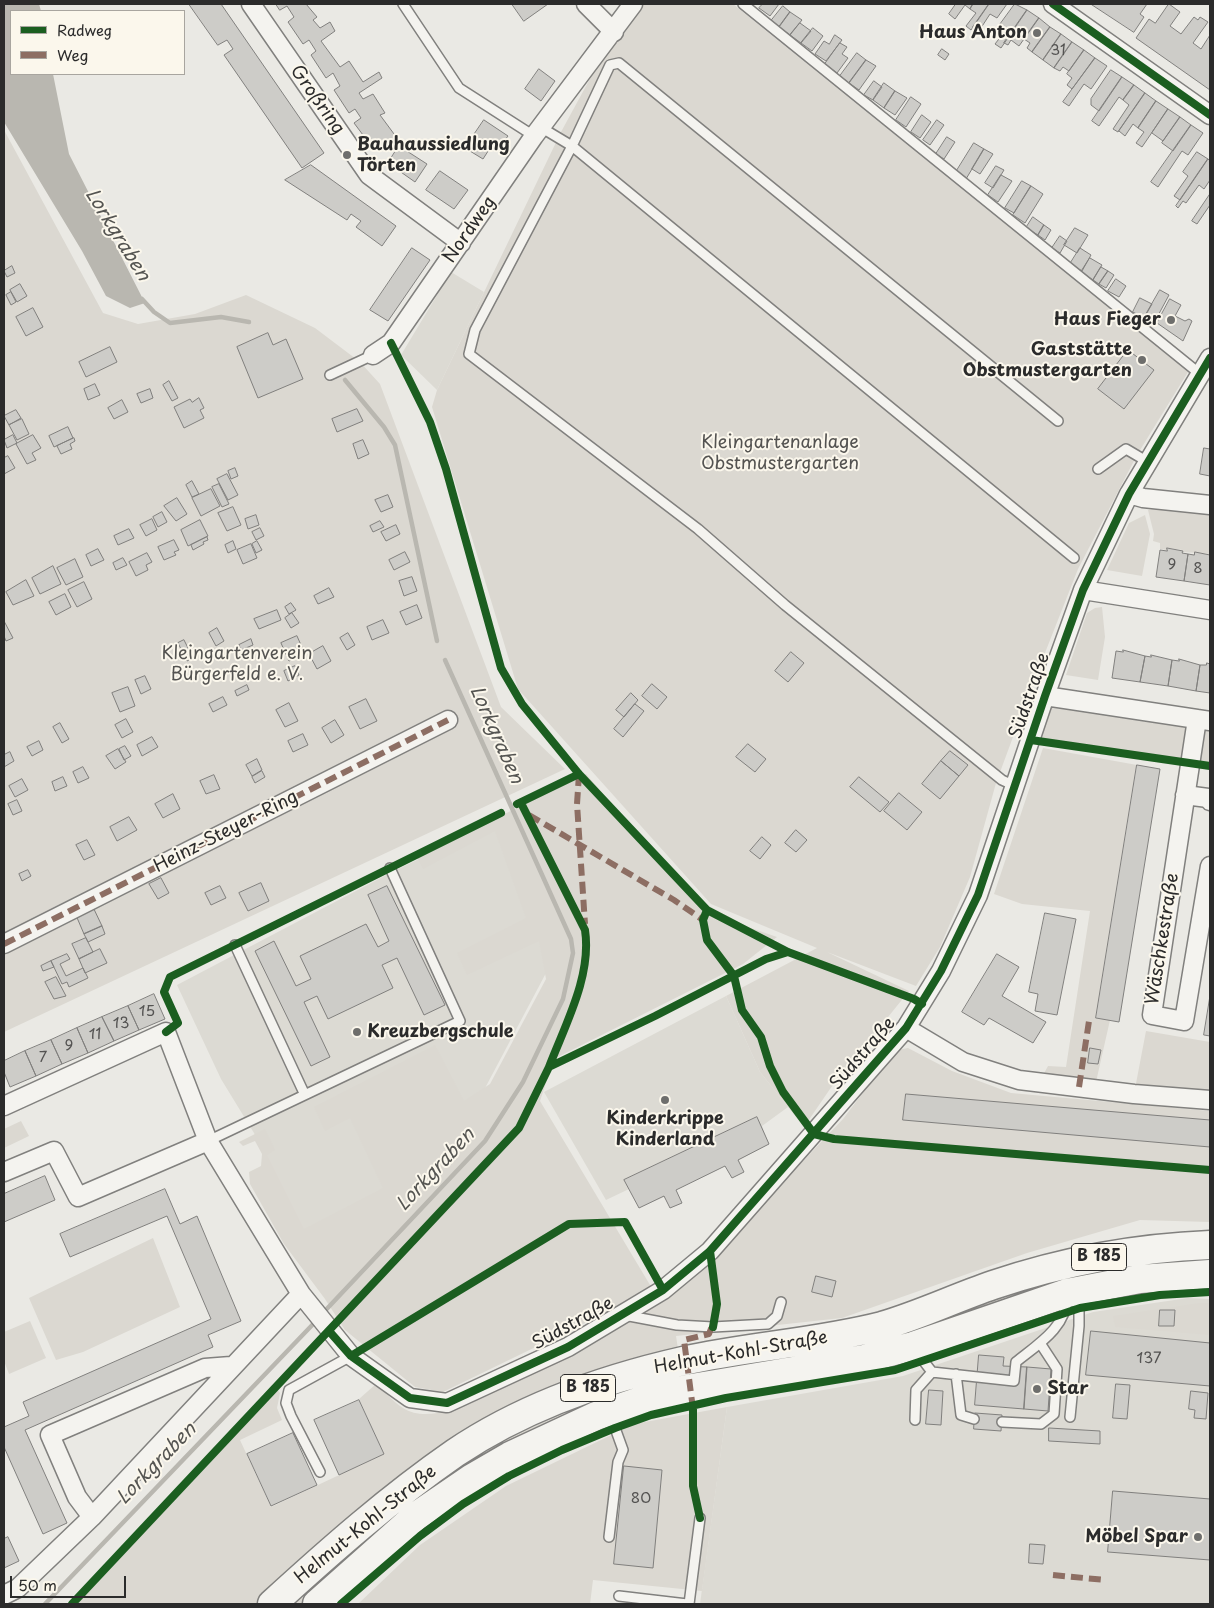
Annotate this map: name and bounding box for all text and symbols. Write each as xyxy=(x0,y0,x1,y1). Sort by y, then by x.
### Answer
legend xyxy=(10,10,185,75)
text: Radweg xyxy=(57,18,112,41)
place label: Haus Anton xyxy=(919,22,1027,44)
marker: Haus Anton xyxy=(1031,27,1043,39)
house number: 31 xyxy=(1050,42,1066,60)
text: Weg xyxy=(57,43,88,66)
street label: Großring xyxy=(285,61,349,139)
place label: Bauhaussiedlung Törten xyxy=(357,134,510,176)
marker: Bauhaussiedlung Törten xyxy=(341,149,353,161)
water label: Lorkgraben xyxy=(80,185,154,285)
street label: Nordweg xyxy=(439,192,501,268)
place label: Haus Fieger xyxy=(1054,309,1161,331)
marker: Haus Fieger xyxy=(1165,314,1177,326)
place label: Gaststätte Obstmustergarten xyxy=(963,339,1132,382)
marker: Gaststätte Obstmustergarten xyxy=(1136,354,1148,366)
park label: Kleingartenanlage Obstmustergarten xyxy=(701,432,859,474)
house number: 9 xyxy=(1168,556,1176,574)
house number: 8 xyxy=(1193,560,1203,578)
park label: Kleingartenverein Bürgerfeld e. V. xyxy=(161,643,313,686)
street label: Südstraße xyxy=(1005,650,1055,742)
water label: Lorkgraben xyxy=(464,683,528,787)
street label: Heinz-Steyer-Ring xyxy=(150,786,302,878)
street label: Wäschkestraße xyxy=(1142,872,1184,1006)
house number: 15 xyxy=(139,1003,155,1021)
street label: Südstraße xyxy=(826,1013,900,1095)
house number: 13 xyxy=(113,1015,129,1033)
place label: Kreuzbergschule xyxy=(367,1021,513,1043)
house number: 11 xyxy=(89,1026,101,1044)
marker: Kreuzbergschule xyxy=(351,1026,363,1038)
house number: 9 xyxy=(65,1037,73,1055)
house number: 7 xyxy=(39,1049,47,1067)
marker: Kinderkrippe Kinderland xyxy=(659,1094,671,1106)
place label: Kinderkrippe Kinderland xyxy=(606,1108,724,1150)
water label: Lorkgraben xyxy=(392,1124,480,1216)
road number: B 185 xyxy=(1072,1244,1126,1270)
street label: Südstraße xyxy=(529,1293,617,1355)
street label: Helmut-Kohl-Straße xyxy=(653,1327,829,1379)
house number: 137 xyxy=(1137,1350,1161,1368)
road number: B 185 xyxy=(560,1375,616,1402)
place label: Star xyxy=(1047,1378,1088,1400)
marker: Star xyxy=(1031,1383,1043,1395)
water label: Lorkgraben xyxy=(113,1419,201,1509)
street label: Helmut-Kohl-Straße xyxy=(291,1461,441,1589)
house number: 80 xyxy=(631,1490,651,1508)
place label: Möbel Spar xyxy=(1085,1526,1188,1548)
marker: Möbel Spar xyxy=(1192,1531,1204,1543)
scale bar xyxy=(12,1566,129,1598)
text: 50 m xyxy=(18,1573,57,1596)

